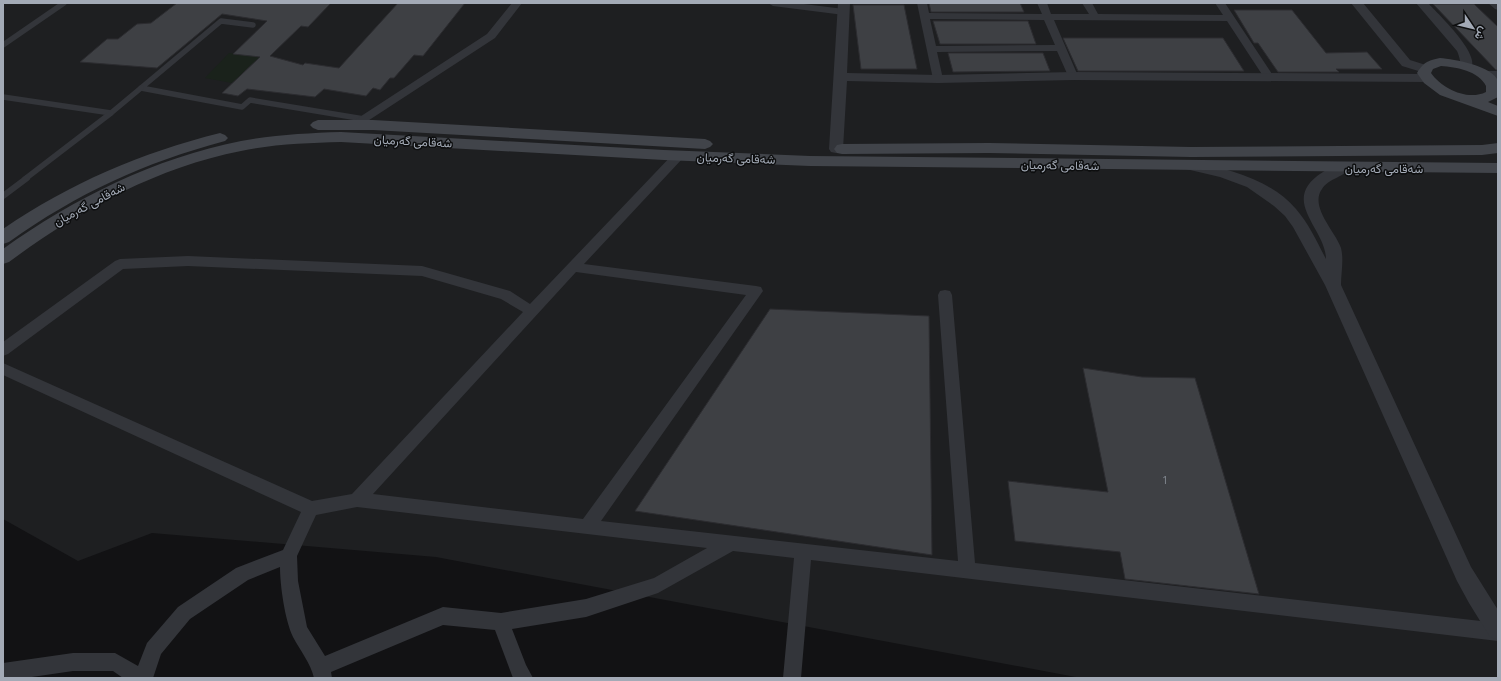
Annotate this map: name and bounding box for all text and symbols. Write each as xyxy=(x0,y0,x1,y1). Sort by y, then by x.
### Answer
north arrow xyxy=(1453,8,1493,48)
text: ش xyxy=(1472,24,1492,44)
street label: شەقامی گەرمیان xyxy=(373,130,453,152)
street label: شەقامی گەرمیان xyxy=(696,148,776,168)
street label: شەقامی گەرمیان xyxy=(1021,156,1099,174)
street label: شەقامی گەرمیان xyxy=(1345,160,1423,177)
street label: شەقامی گەرمیان xyxy=(50,178,128,230)
house number: 1 xyxy=(1162,473,1168,487)

